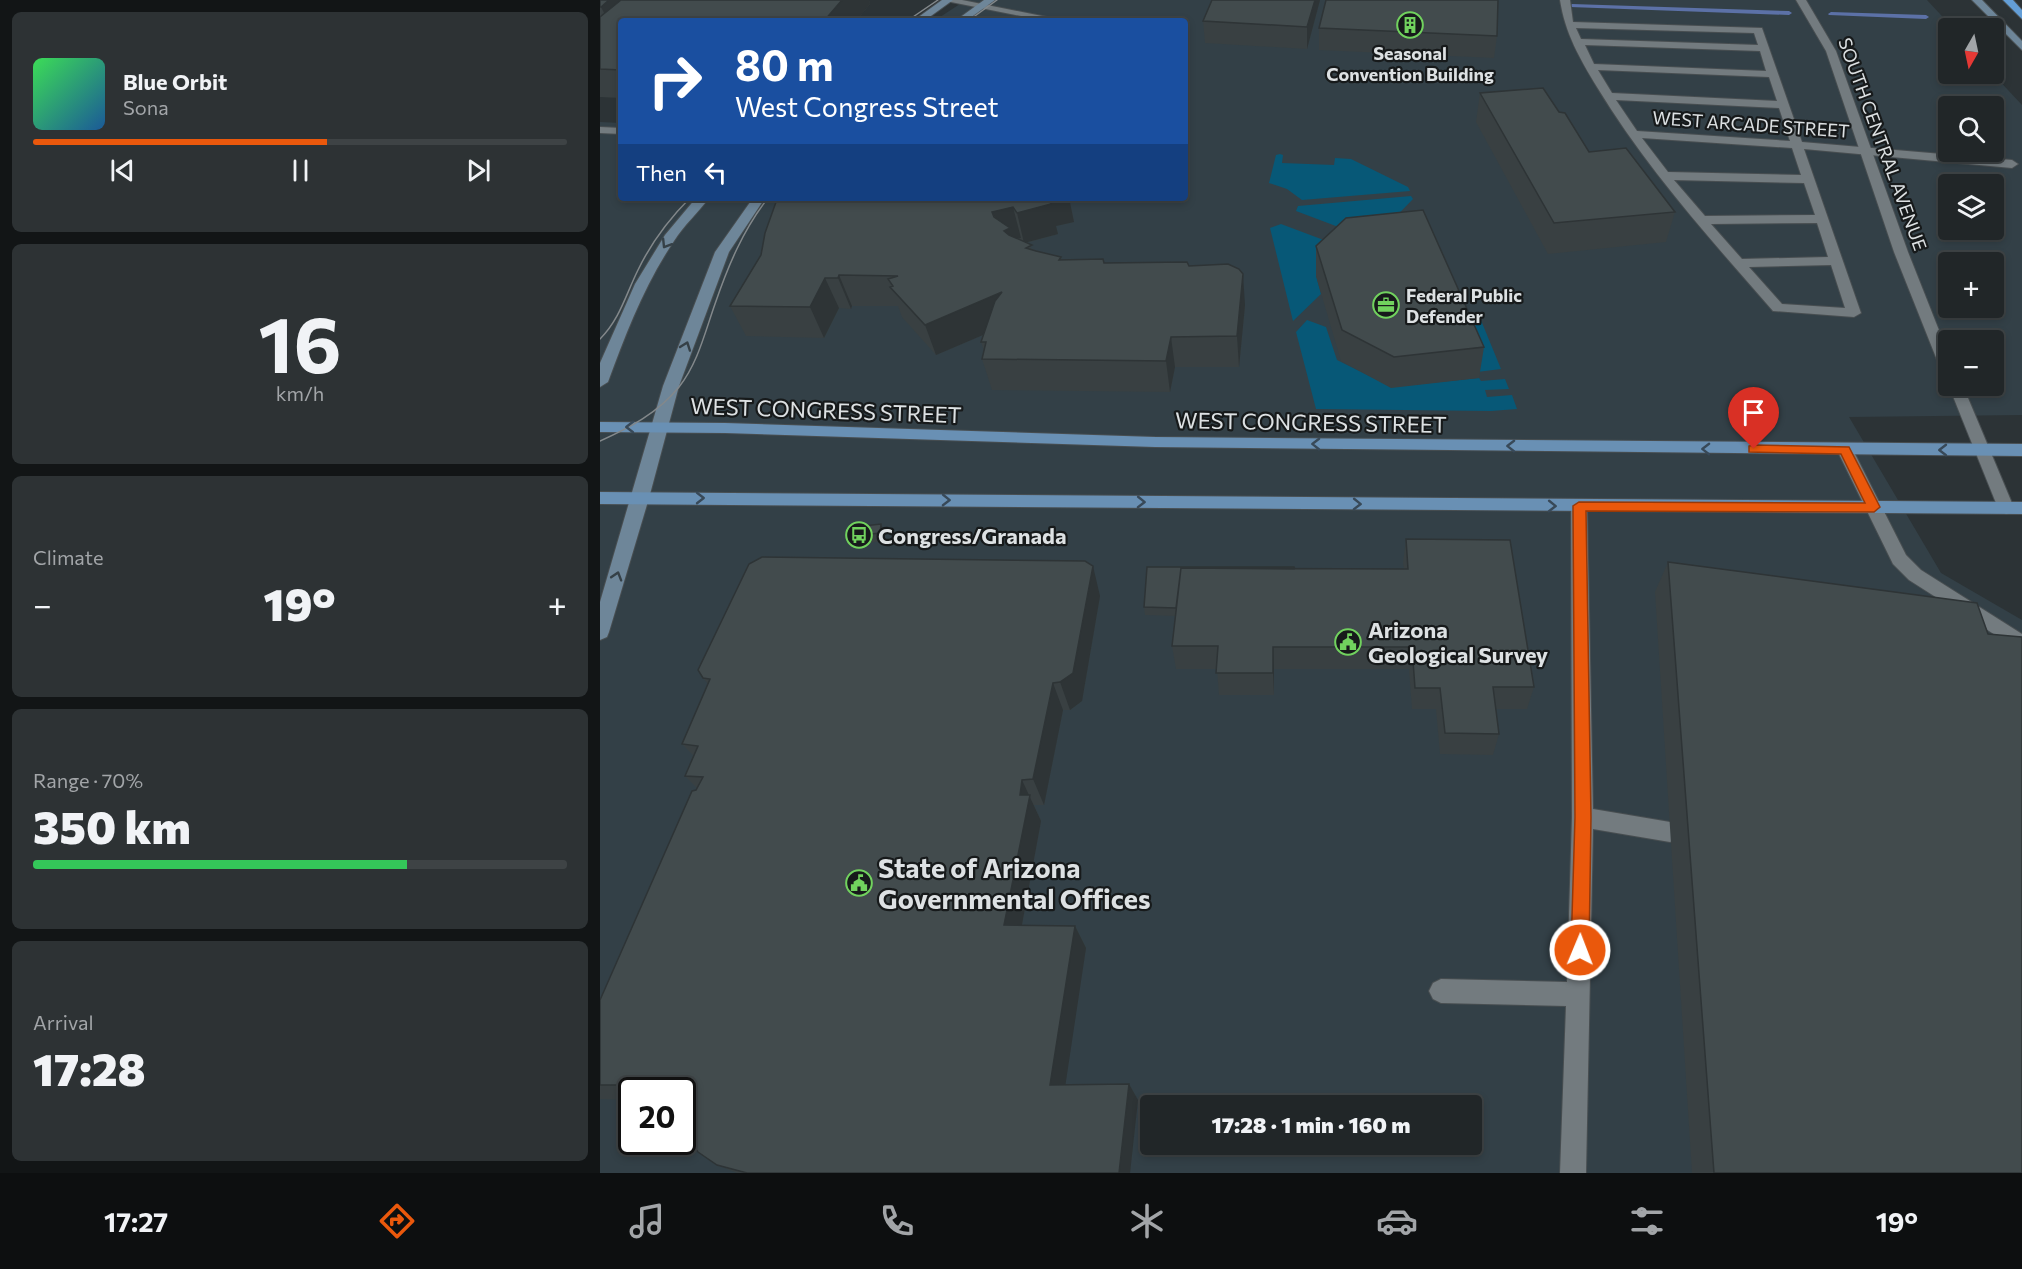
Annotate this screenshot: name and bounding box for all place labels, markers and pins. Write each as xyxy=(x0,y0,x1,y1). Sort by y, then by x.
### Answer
building icon: Seasonal Convention Building xyxy=(1395,10,1425,40)
place label: Seasonal Convention Building xyxy=(1326,42,1494,85)
place label: Federal Public Defender xyxy=(1406,284,1522,327)
office icon: Federal Public Defender xyxy=(1371,290,1401,320)
pin xyxy=(1728,387,1779,449)
bus stop icon: Congress/Granada xyxy=(844,520,874,550)
place label: Congress/Granada xyxy=(878,522,1067,549)
place label: Arizona Geological Survey xyxy=(1368,616,1548,668)
public building icon: Arizona Geological Survey xyxy=(1333,627,1363,657)
place label: State of Arizona Governmental Offices xyxy=(878,851,1151,915)
public building icon: State of Arizona Governmental Offices xyxy=(844,868,874,898)

